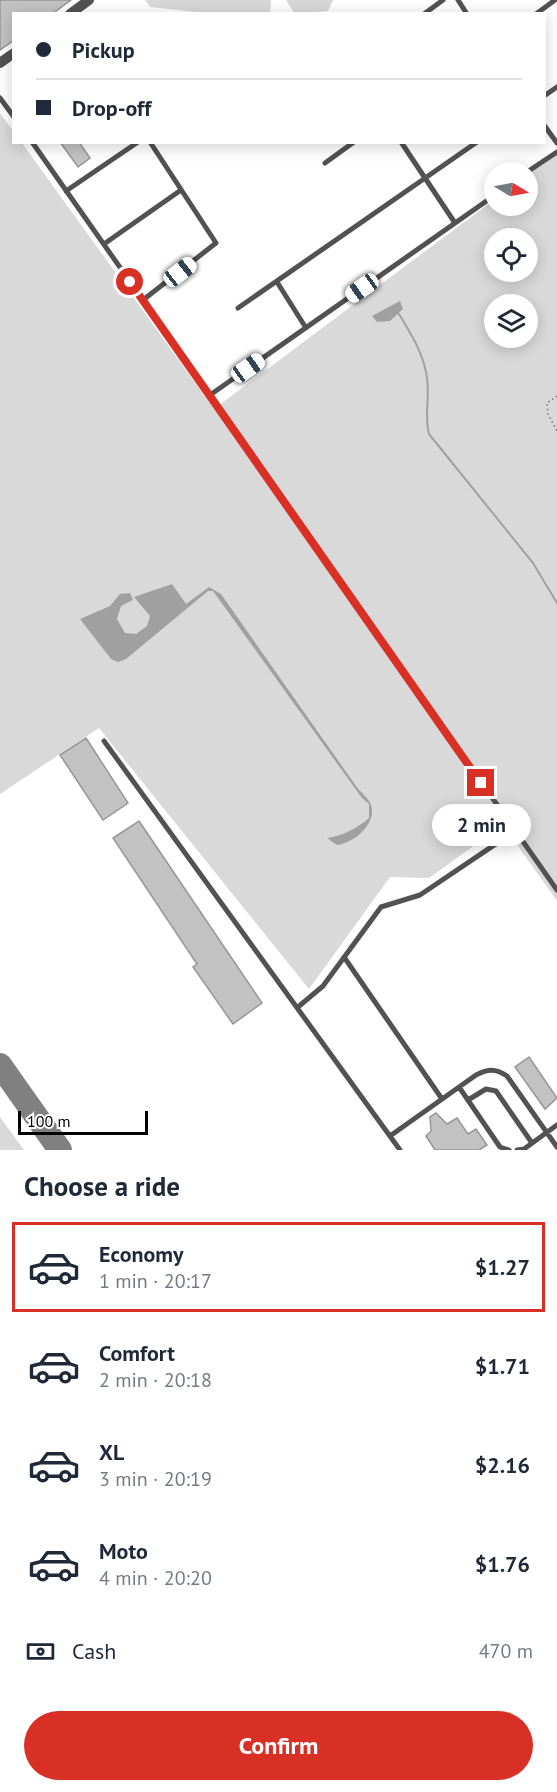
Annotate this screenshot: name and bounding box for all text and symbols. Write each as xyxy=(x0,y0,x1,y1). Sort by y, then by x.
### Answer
text: Pickup xyxy=(72,36,135,64)
text: Drop-off xyxy=(72,94,151,122)
north arrow xyxy=(484,162,538,216)
map controls xyxy=(484,162,538,348)
button: locate xyxy=(484,228,538,282)
car xyxy=(160,254,200,290)
route start xyxy=(116,268,143,295)
car xyxy=(342,270,382,306)
button: layers xyxy=(484,294,538,348)
car xyxy=(228,350,268,386)
route end xyxy=(467,769,494,796)
callout: 2 min xyxy=(432,804,530,846)
text: 2 min xyxy=(457,812,506,838)
scale bar xyxy=(18,1108,148,1136)
text: 100 m xyxy=(27,1111,70,1131)
text: Choose a ride xyxy=(24,1169,180,1203)
icon: car xyxy=(27,1240,81,1294)
text: Economy xyxy=(99,1240,183,1268)
text: $1.27 xyxy=(475,1253,530,1281)
text: 1 min · 20:17 xyxy=(99,1268,212,1294)
icon: car xyxy=(27,1339,81,1393)
text: Comfort xyxy=(99,1339,175,1367)
text: $1.71 xyxy=(475,1352,530,1380)
text: 2 min · 20:18 xyxy=(99,1367,212,1393)
icon: car xyxy=(27,1438,81,1492)
text: XL xyxy=(99,1438,124,1466)
text: $2.16 xyxy=(475,1451,530,1479)
text: 3 min · 20:19 xyxy=(99,1466,212,1492)
icon: car xyxy=(27,1537,81,1591)
text: Moto xyxy=(99,1537,148,1565)
text: $1.76 xyxy=(475,1550,530,1578)
text: 4 min · 20:20 xyxy=(99,1565,212,1591)
icon: cash xyxy=(24,1635,57,1668)
text: Cash xyxy=(72,1637,116,1665)
text: 470 m xyxy=(479,1638,533,1664)
button: Confirm xyxy=(24,1711,533,1780)

